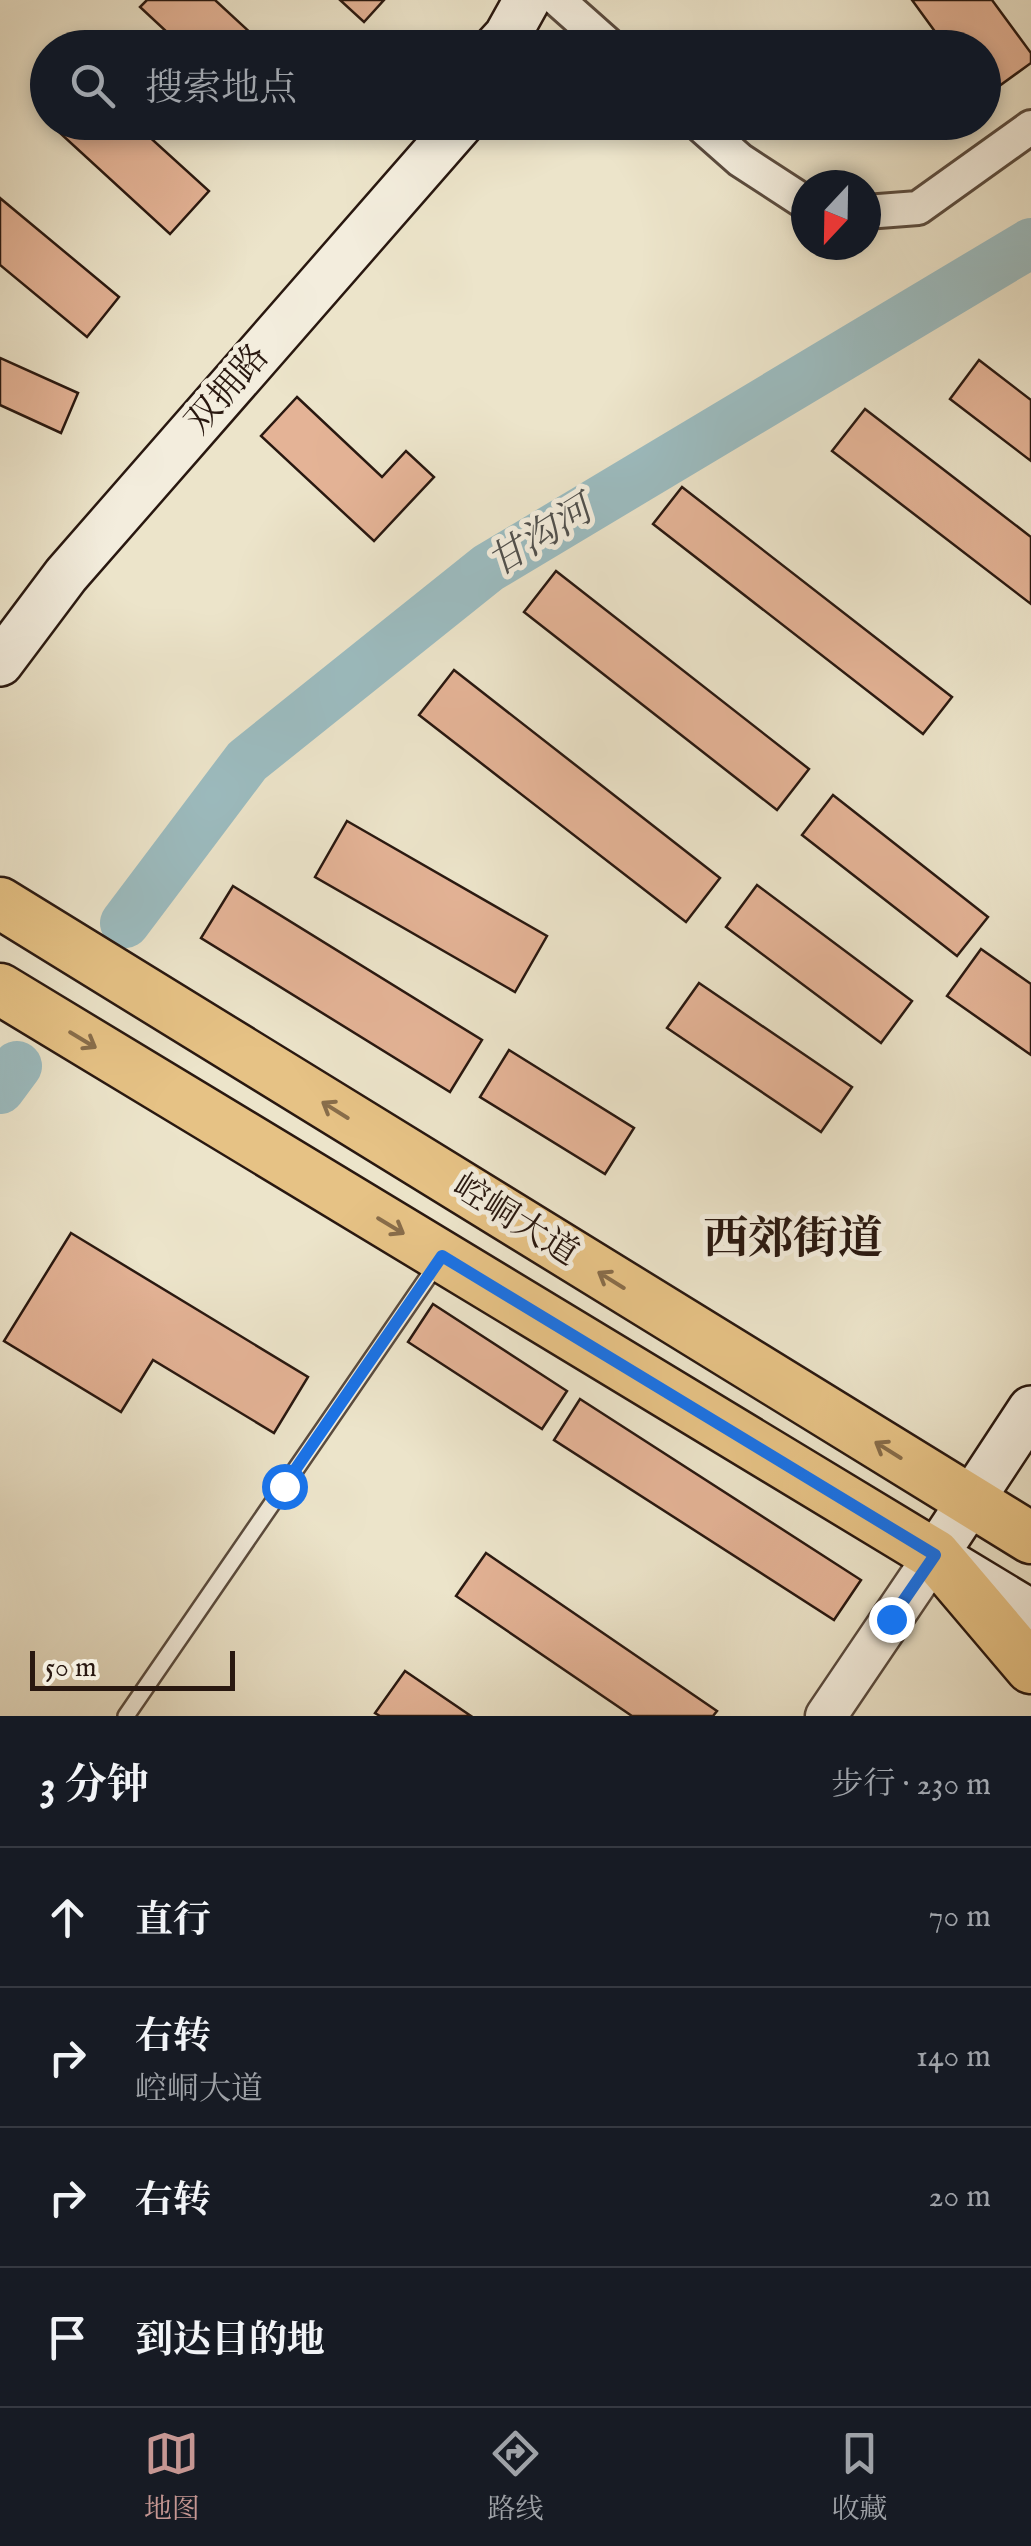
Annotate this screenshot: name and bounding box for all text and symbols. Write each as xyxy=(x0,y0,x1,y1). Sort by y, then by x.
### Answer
search box xyxy=(30,30,1001,140)
icon: search xyxy=(65,58,120,113)
text: 搜索地点 xyxy=(145,66,297,114)
north arrow xyxy=(791,170,881,260)
street label: 双拥路 xyxy=(177,336,279,444)
water label: 甘沟河 xyxy=(480,484,607,589)
one-way arrow xyxy=(68,1030,97,1050)
one-way arrow xyxy=(321,1099,350,1120)
street label: 崆峒大道 xyxy=(444,1165,586,1277)
district label: 西郊街道 xyxy=(703,1212,883,1269)
one-way arrow xyxy=(376,1216,405,1236)
one-way arrow xyxy=(598,1270,626,1290)
one-way arrow xyxy=(874,1440,903,1460)
route start xyxy=(262,1464,308,1510)
route end xyxy=(869,1597,915,1643)
scale bar xyxy=(30,1646,235,1690)
text: 50 m xyxy=(45,1651,97,1686)
text: 3 分钟 xyxy=(40,1760,149,1813)
text: 步行 · 230 m xyxy=(832,1765,991,1806)
icon: ahead xyxy=(40,1890,95,1945)
text: 70 m xyxy=(929,1897,991,1938)
text: 直行 xyxy=(135,1898,211,1946)
text: 右转 xyxy=(135,2014,211,2062)
icon: right xyxy=(40,2030,95,2085)
text: 140 m xyxy=(916,2037,991,2078)
text: 崆峒大道 xyxy=(135,2070,263,2111)
icon: right xyxy=(40,2170,95,2225)
text: 20 m xyxy=(929,2177,991,2218)
text: 右转 xyxy=(135,2178,211,2226)
icon: arrive xyxy=(40,2310,95,2365)
text: 到达目的地 xyxy=(135,2318,325,2366)
tab: 地图 xyxy=(144,2426,200,2528)
tab: 路线 xyxy=(487,2426,543,2528)
tab: 收藏 xyxy=(831,2426,887,2528)

